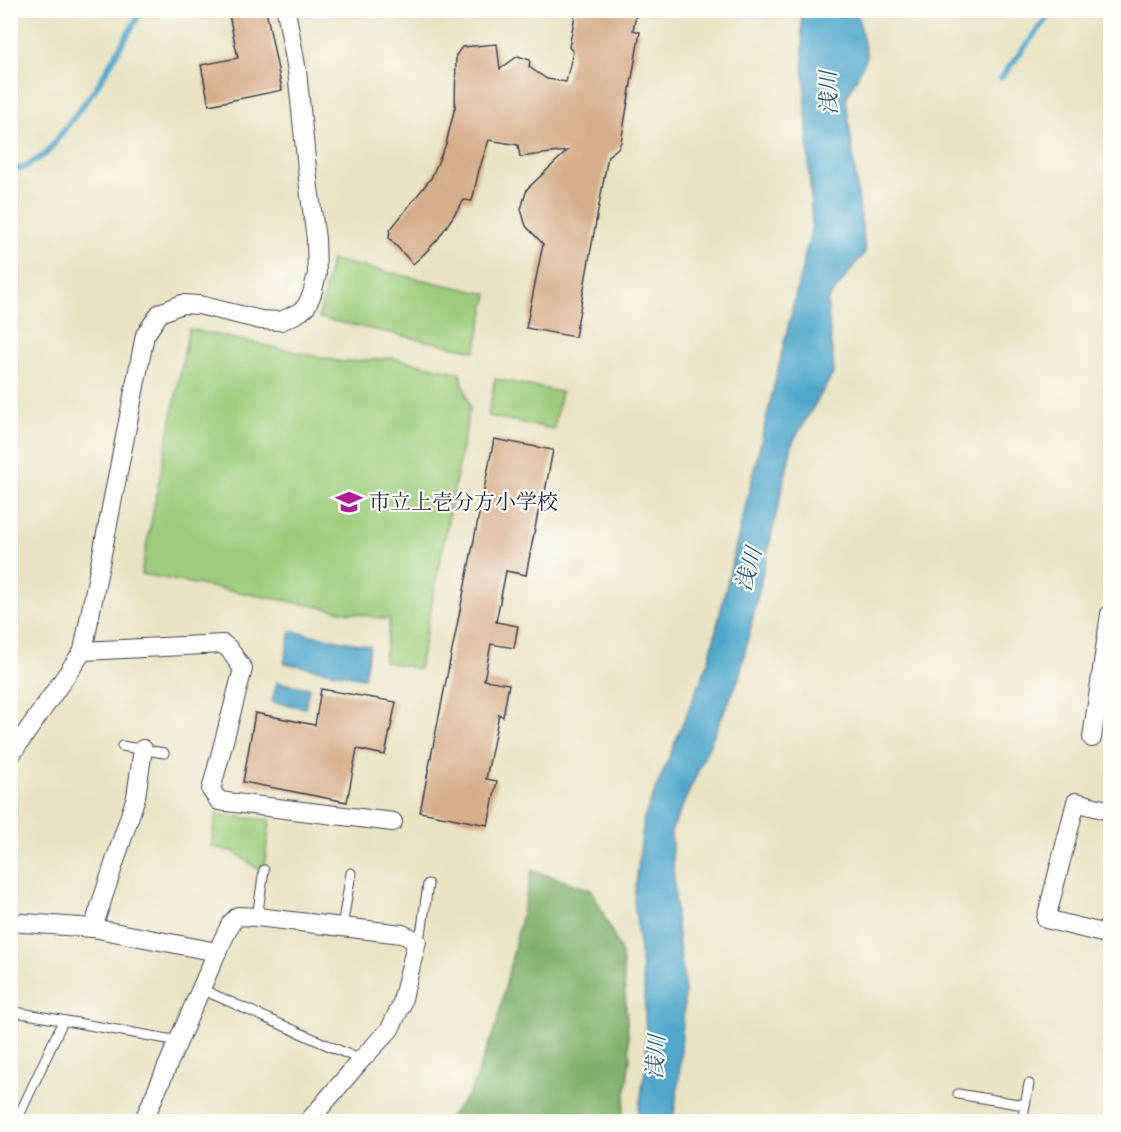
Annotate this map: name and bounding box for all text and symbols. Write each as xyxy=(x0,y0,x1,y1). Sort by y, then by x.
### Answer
water label: 浅川 xyxy=(816,69,843,115)
school or university icon: 市立上壱分方小学校 xyxy=(334,487,364,517)
place label: 市立上壱分方小学校 xyxy=(369,490,558,516)
water label: 浅川 xyxy=(730,543,769,594)
water label: 浅川 xyxy=(641,1032,672,1080)

